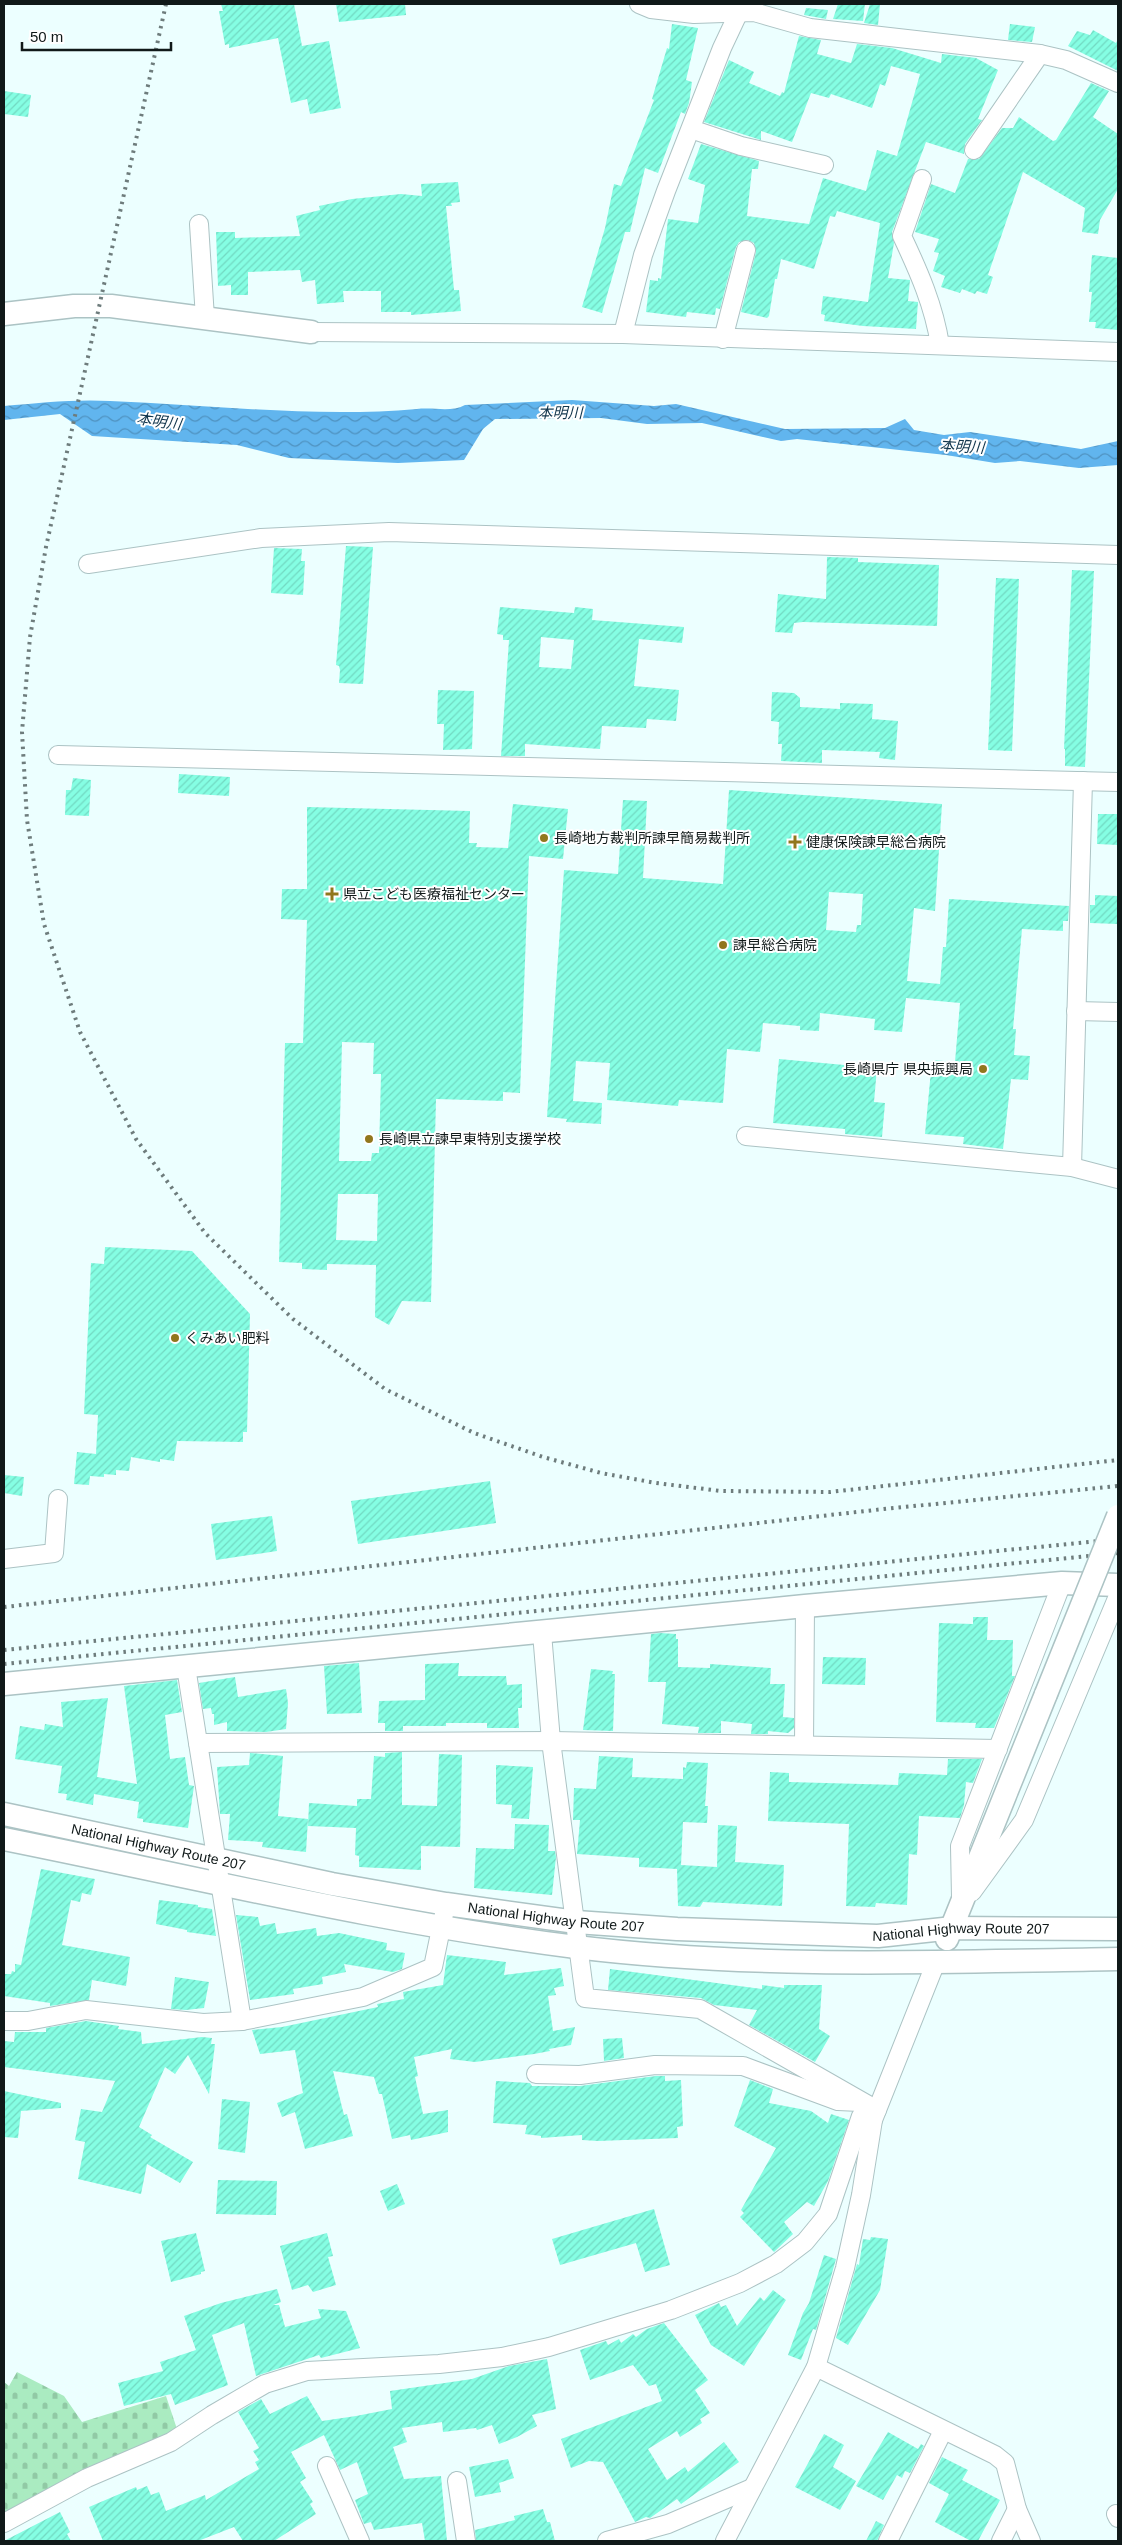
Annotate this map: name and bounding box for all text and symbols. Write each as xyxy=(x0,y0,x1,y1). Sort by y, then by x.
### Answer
scale bar xyxy=(22,20,171,52)
text: 50 m xyxy=(30,28,63,45)
water label: 本明川 xyxy=(537,404,584,421)
water label: 本明川 xyxy=(136,409,184,433)
water label: 本明川 xyxy=(939,436,987,456)
place label: 長崎地方裁判所諫早簡易裁判所 xyxy=(554,830,750,846)
marker: 長崎地方裁判所諫早簡易裁判所 xyxy=(538,832,550,844)
place label: 健康保険諫早総合病院 xyxy=(806,834,946,850)
marker: 健康保険諫早総合病院 xyxy=(788,835,802,849)
place label: 県立こども医療福祉センター xyxy=(343,886,525,902)
marker: 県立こども医療福祉センター xyxy=(325,887,339,901)
place label: 諫早総合病院 xyxy=(733,937,817,953)
marker: 諫早総合病院 xyxy=(717,939,729,951)
place label: 長崎県庁 県央振興局 xyxy=(843,1061,973,1077)
marker: 長崎県庁 県央振興局 xyxy=(977,1063,989,1075)
place label: 長崎県立諫早東特別支援学校 xyxy=(379,1131,561,1147)
marker: 長崎県立諫早東特別支援学校 xyxy=(363,1133,375,1145)
place label: くみあい肥料 xyxy=(185,1330,270,1346)
marker: くみあい肥料 xyxy=(169,1332,181,1344)
street label: National Highway Route 207 xyxy=(70,1821,247,1873)
street label: National Highway Route 207 xyxy=(467,1899,645,1935)
street label: National Highway Route 207 xyxy=(872,1920,1050,1944)

